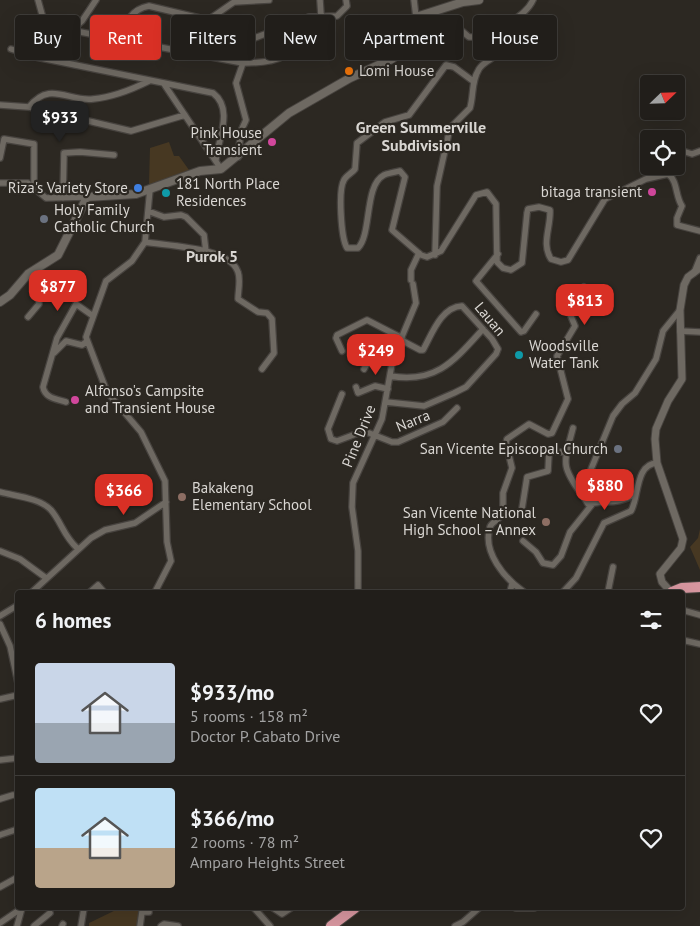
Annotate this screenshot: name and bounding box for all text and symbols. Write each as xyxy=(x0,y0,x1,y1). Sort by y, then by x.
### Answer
chip: Buy xyxy=(15,15,80,60)
chip: Rent xyxy=(90,15,161,60)
chip: Filters xyxy=(171,15,255,60)
chip: New xyxy=(265,15,335,60)
chip: Apartment xyxy=(345,15,463,60)
chip: House xyxy=(473,15,557,60)
place label: Lomi House xyxy=(359,61,434,80)
marker: Lomi House xyxy=(343,65,355,77)
north arrow xyxy=(640,75,685,120)
map controls xyxy=(640,75,685,175)
pin: $933 xyxy=(30,100,90,143)
text: $933 xyxy=(42,107,78,127)
district label: Green Summerville Subdivision xyxy=(356,117,486,155)
place label: Pink House Transient xyxy=(191,123,262,159)
button: locate xyxy=(640,130,685,175)
marker: Pink House Transient xyxy=(266,136,278,148)
place label: 181 North Place Residences xyxy=(176,174,280,210)
place label: Riza's Variety Store xyxy=(8,178,128,197)
marker: Riza's Variety Store xyxy=(132,182,144,194)
place label: bitaga transient xyxy=(541,182,642,201)
marker: bitaga transient xyxy=(646,186,658,198)
marker: 181 North Place Residences xyxy=(160,187,172,199)
place label: Holy Family Catholic Church xyxy=(54,200,155,236)
marker: Holy Family Catholic Church xyxy=(38,213,50,225)
district label: Purok 5 xyxy=(186,246,238,266)
pin: $877 xyxy=(28,270,88,312)
text: $877 xyxy=(40,276,76,296)
pin: $813 xyxy=(555,284,615,326)
text: $813 xyxy=(567,290,603,310)
street label: Lauan xyxy=(471,298,510,340)
pin: $249 xyxy=(346,334,406,376)
place label: Woodsville Water Tank xyxy=(529,336,600,372)
text: $249 xyxy=(358,340,394,360)
marker: Woodsville Water Tank xyxy=(513,349,525,361)
place label: Alfonso's Campsite and Transient House xyxy=(85,381,215,417)
marker: Alfonso's Campsite and Transient House xyxy=(69,394,81,406)
street label: Pine Drive xyxy=(337,402,380,470)
street label: Narra xyxy=(393,405,433,436)
place label: San Vicente Episcopal Church xyxy=(420,439,608,458)
marker: San Vicente Episcopal Church xyxy=(612,443,624,455)
pin: $880 xyxy=(575,468,635,511)
pin: $366 xyxy=(94,474,154,516)
text: $880 xyxy=(587,475,623,495)
place label: Bakakeng Elementary School xyxy=(192,478,312,514)
text: $366 xyxy=(106,480,142,500)
marker: Bakakeng Elementary School xyxy=(176,491,188,503)
place label: San Vicente National High School – Annex xyxy=(403,503,537,539)
marker: San Vicente National High School – Annex xyxy=(540,516,552,528)
icon: filters xyxy=(637,606,665,634)
text: 6 homes xyxy=(35,607,111,634)
text: $933/mo xyxy=(190,679,274,706)
icon: home xyxy=(75,683,135,743)
icon: heart xyxy=(637,699,665,727)
text: 5 rooms · 158 m² xyxy=(190,706,308,726)
text: Doctor P. Cabato Drive xyxy=(190,726,340,746)
text: $366/mo xyxy=(190,805,274,832)
icon: home xyxy=(75,808,135,868)
icon: heart xyxy=(637,824,665,852)
text: 2 rooms · 78 m² xyxy=(190,832,299,852)
text: Amparo Heights Street xyxy=(190,852,345,872)

